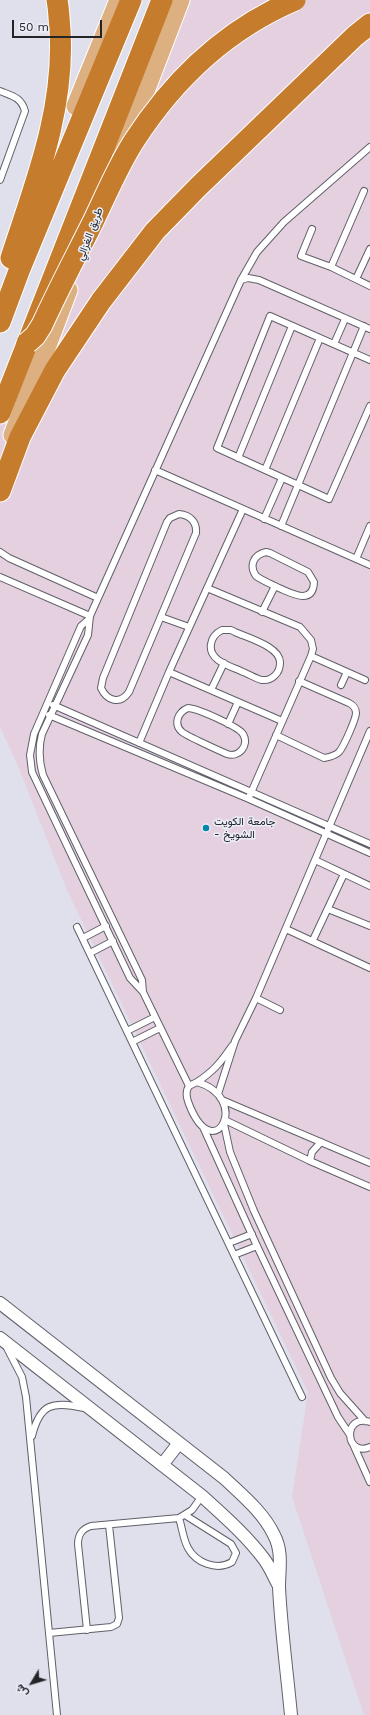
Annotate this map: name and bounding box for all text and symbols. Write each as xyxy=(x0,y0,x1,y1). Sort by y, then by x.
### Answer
scale bar xyxy=(14,12,104,38)
text: 50 m xyxy=(19,20,49,34)
street label: طريق الغزالي xyxy=(74,206,106,262)
place label: جامعة الكويت - الشويخ xyxy=(214,815,276,841)
marker: جامعة الكويت - الشويخ xyxy=(201,823,211,833)
north arrow xyxy=(12,1663,52,1703)
text: ش xyxy=(13,1681,31,1700)

